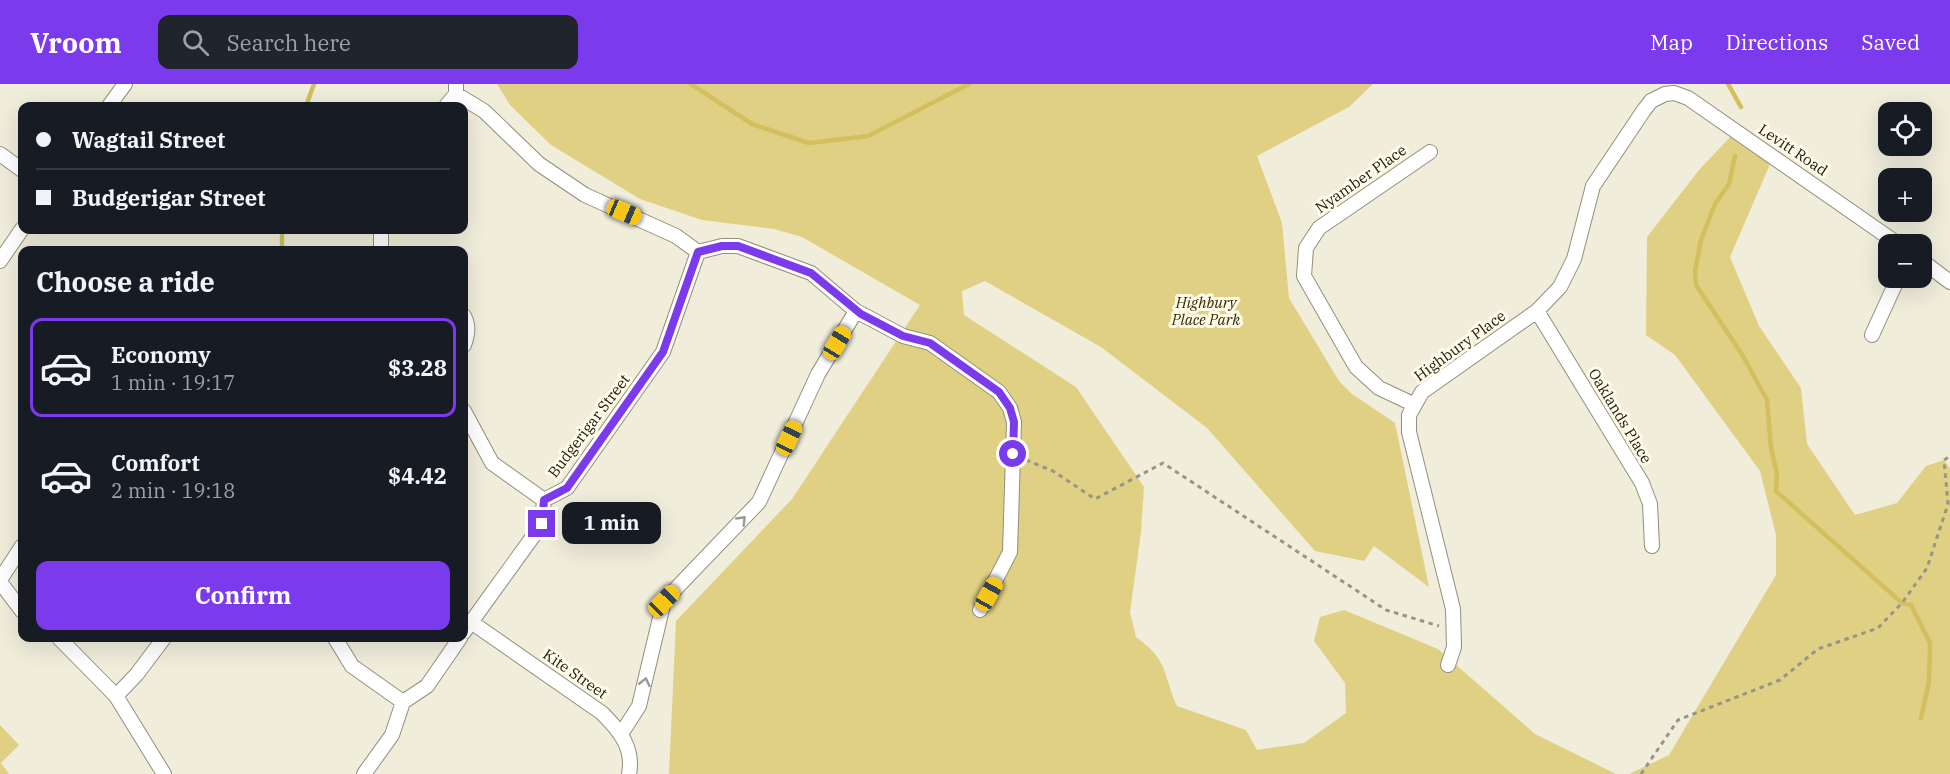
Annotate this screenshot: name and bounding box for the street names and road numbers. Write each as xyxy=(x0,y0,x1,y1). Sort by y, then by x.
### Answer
street label: Levitt Road xyxy=(1755,120,1832,180)
street label: Nyamber Place xyxy=(1311,140,1410,217)
street label: Highbury Place xyxy=(1410,306,1509,385)
street label: Oaklands Place xyxy=(1585,365,1656,467)
street label: Budgerigar Street xyxy=(544,370,634,481)
street label: Kite Street xyxy=(539,645,611,703)

